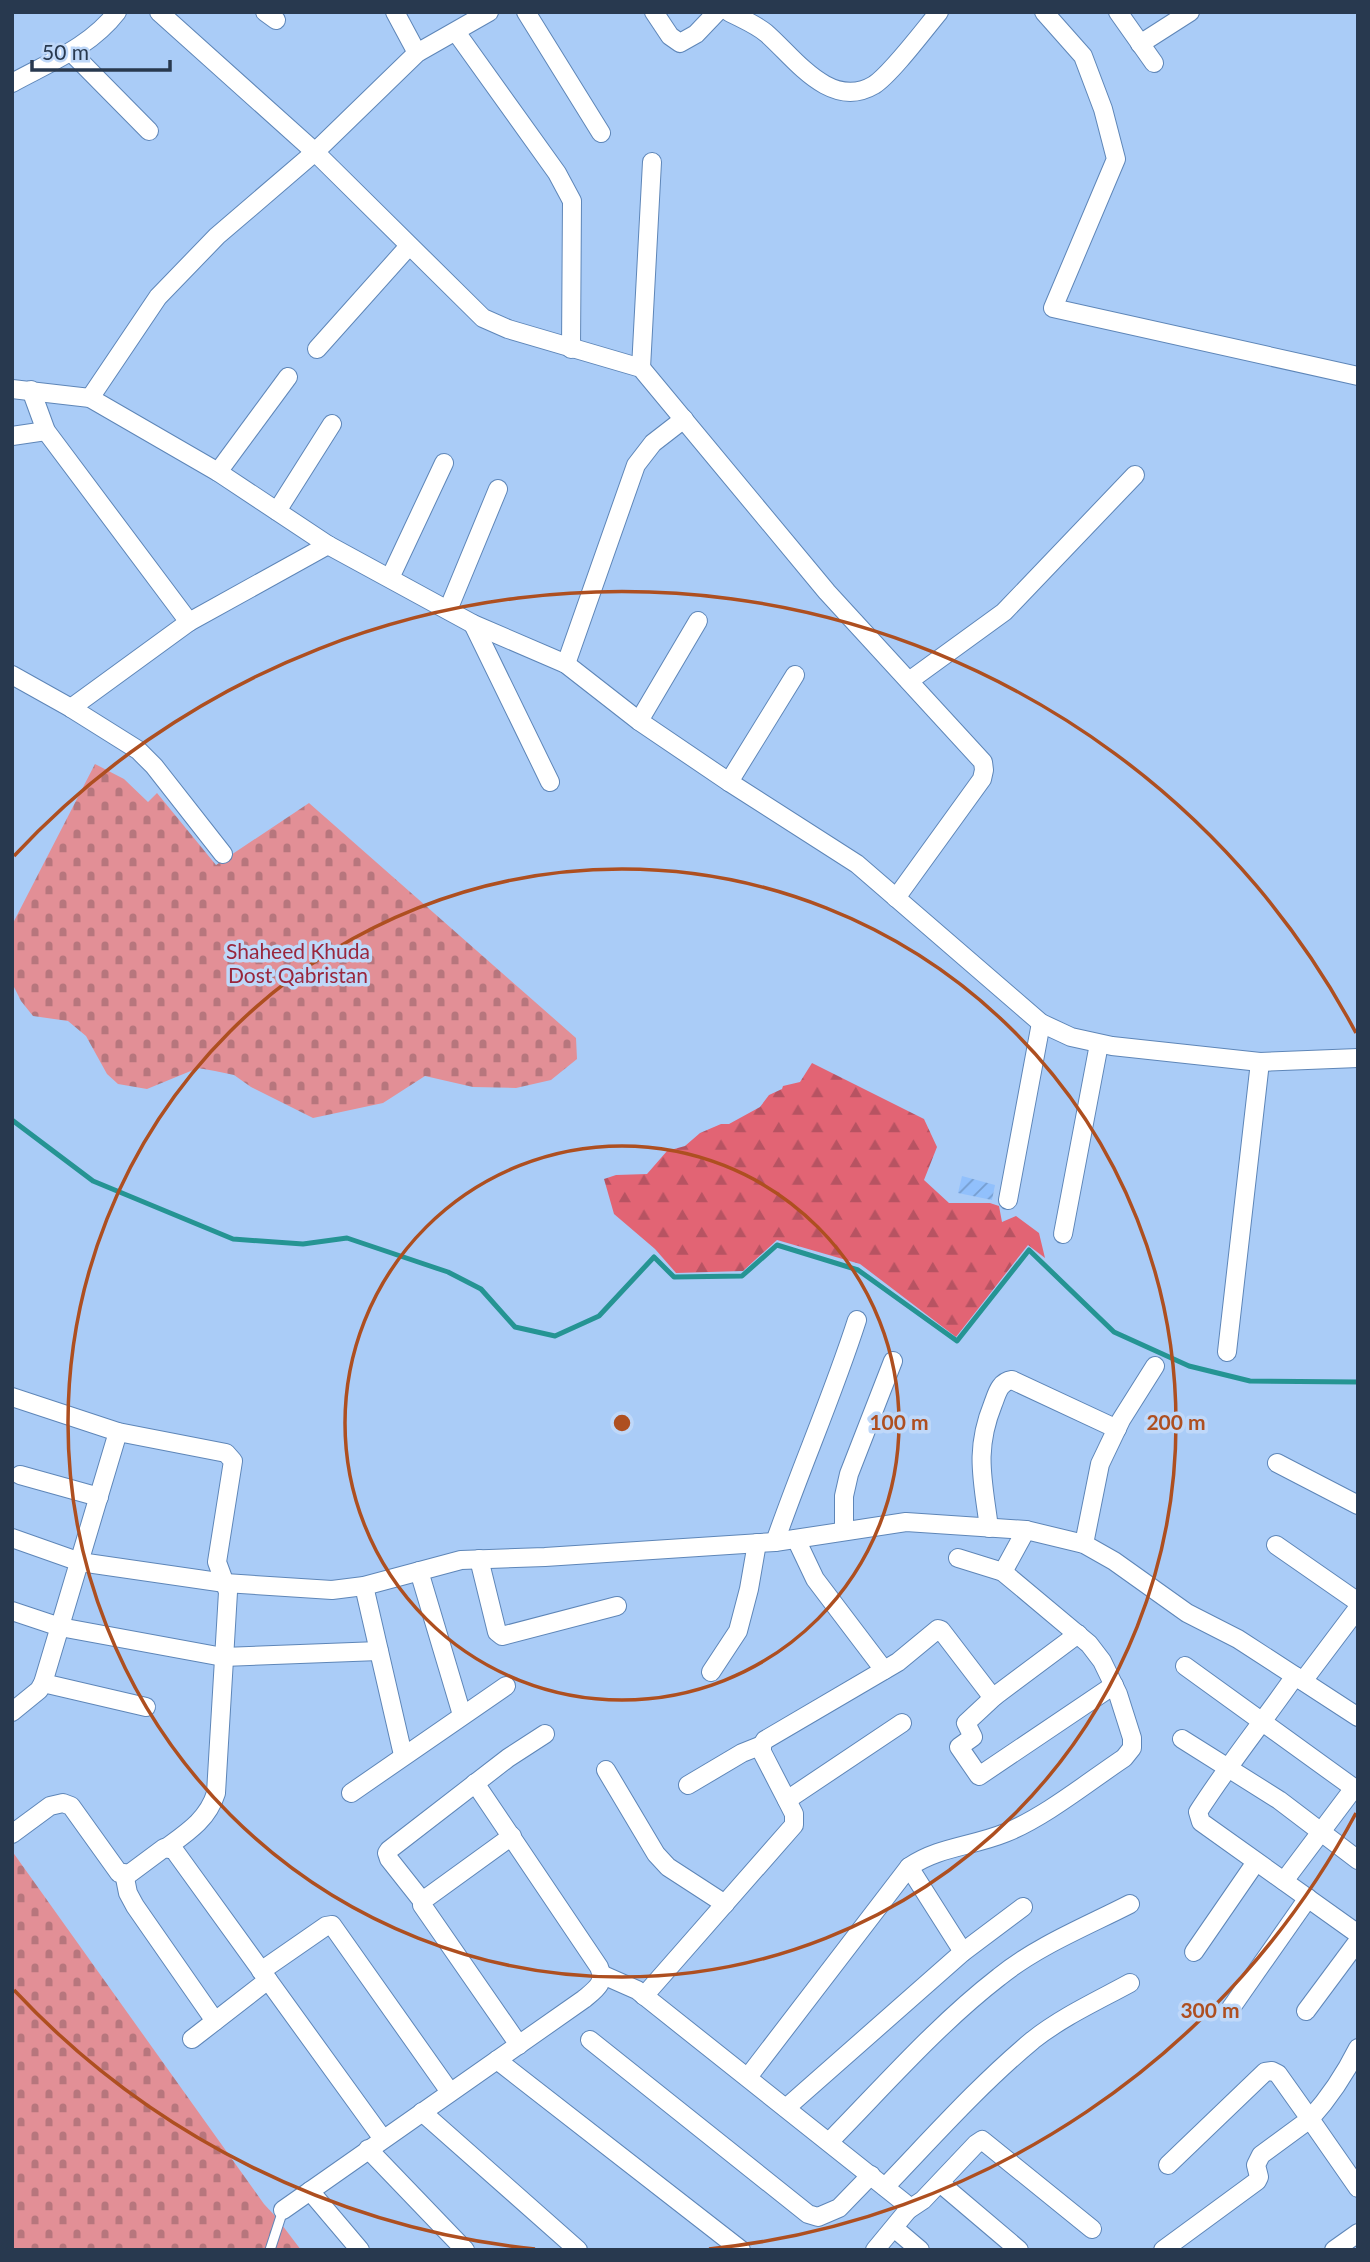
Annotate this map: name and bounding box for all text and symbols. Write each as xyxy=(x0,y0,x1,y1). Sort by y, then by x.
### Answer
scale bar xyxy=(32,28,170,72)
text: 50 m xyxy=(42,39,89,64)
park label: Shaheed Khuda Dost Qabristan xyxy=(226,938,370,987)
text: 100 m xyxy=(869,1409,929,1434)
text: 200 m xyxy=(1146,1409,1206,1434)
centre of rings xyxy=(610,1411,634,1435)
text: 300 m xyxy=(1180,1997,1240,2022)

